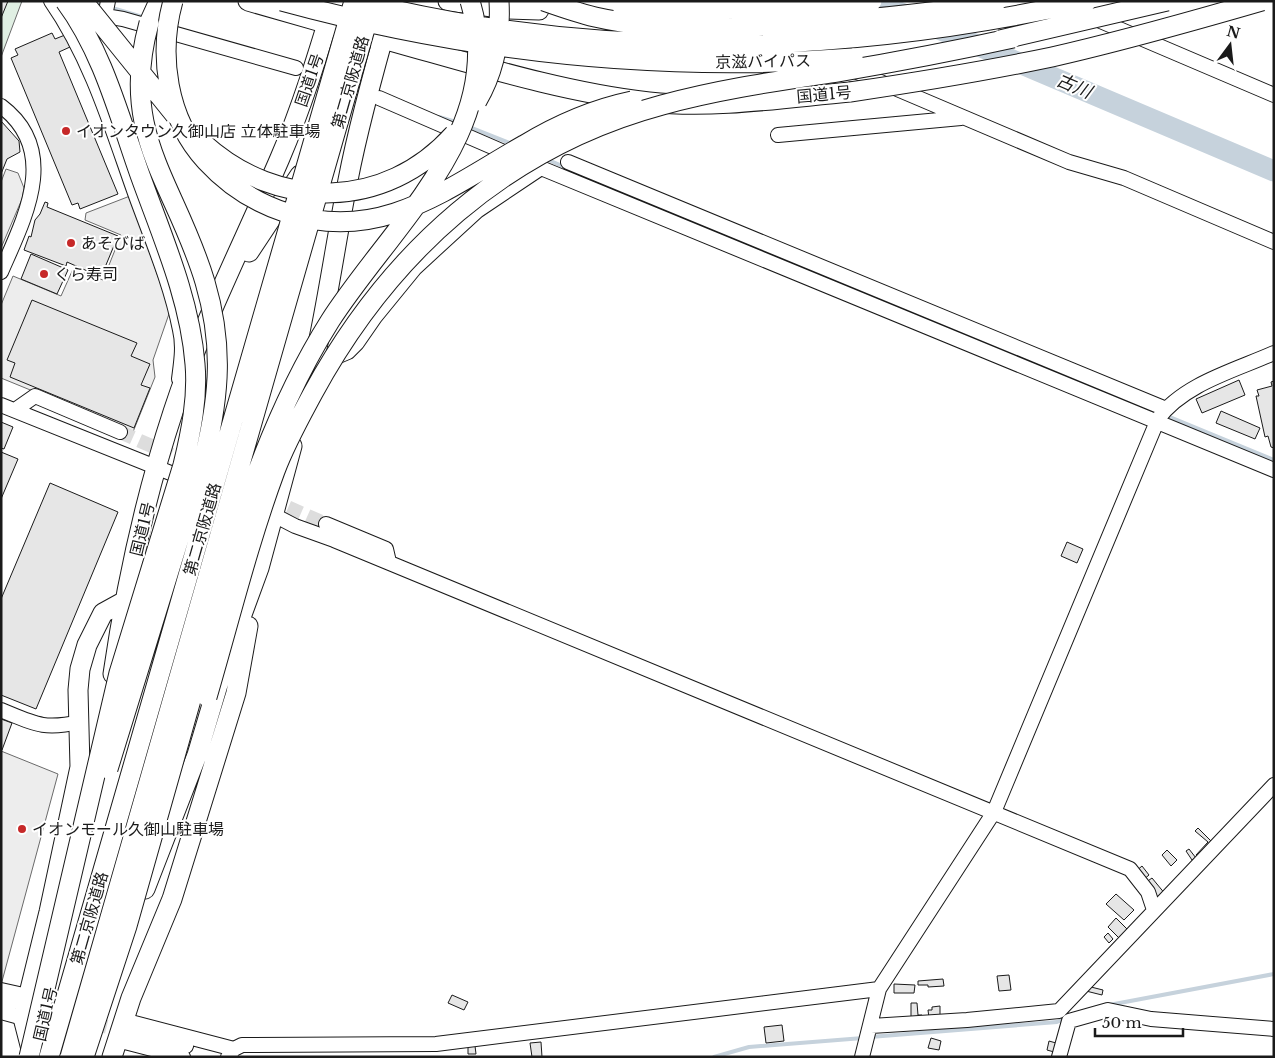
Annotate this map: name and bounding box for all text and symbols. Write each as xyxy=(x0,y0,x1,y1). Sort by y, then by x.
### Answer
north arrow xyxy=(1205,20,1255,70)
text: N xyxy=(1225,22,1242,43)
street label: 第二京阪道路 xyxy=(327,33,373,131)
street label: 京滋バイパス xyxy=(715,50,811,72)
street label: 国道1号 xyxy=(291,51,327,109)
water label: 古川 xyxy=(1053,69,1097,104)
street label: 国道1号 xyxy=(796,82,852,106)
place label: イオンタウン久御山店 立体駐車場 xyxy=(76,121,321,141)
marker: イオンタウン久御山店 立体駐車場 xyxy=(60,125,72,137)
place label: あそびば xyxy=(81,233,145,253)
marker: あそびば xyxy=(65,237,77,249)
place label: くら寿司 xyxy=(54,264,118,284)
marker: くら寿司 xyxy=(38,268,50,280)
street label: 第二京阪道路 xyxy=(179,480,225,578)
street label: 国道1号 xyxy=(126,500,158,558)
place label: イオンモール久御山駐車場 xyxy=(32,819,224,839)
marker: イオンモール久御山駐車場 xyxy=(16,823,28,835)
street label: 第二京阪道路 xyxy=(66,869,112,967)
street label: 国道1号 xyxy=(29,985,61,1043)
scale bar xyxy=(1095,1006,1182,1038)
text: 50 m xyxy=(1102,1013,1142,1032)

